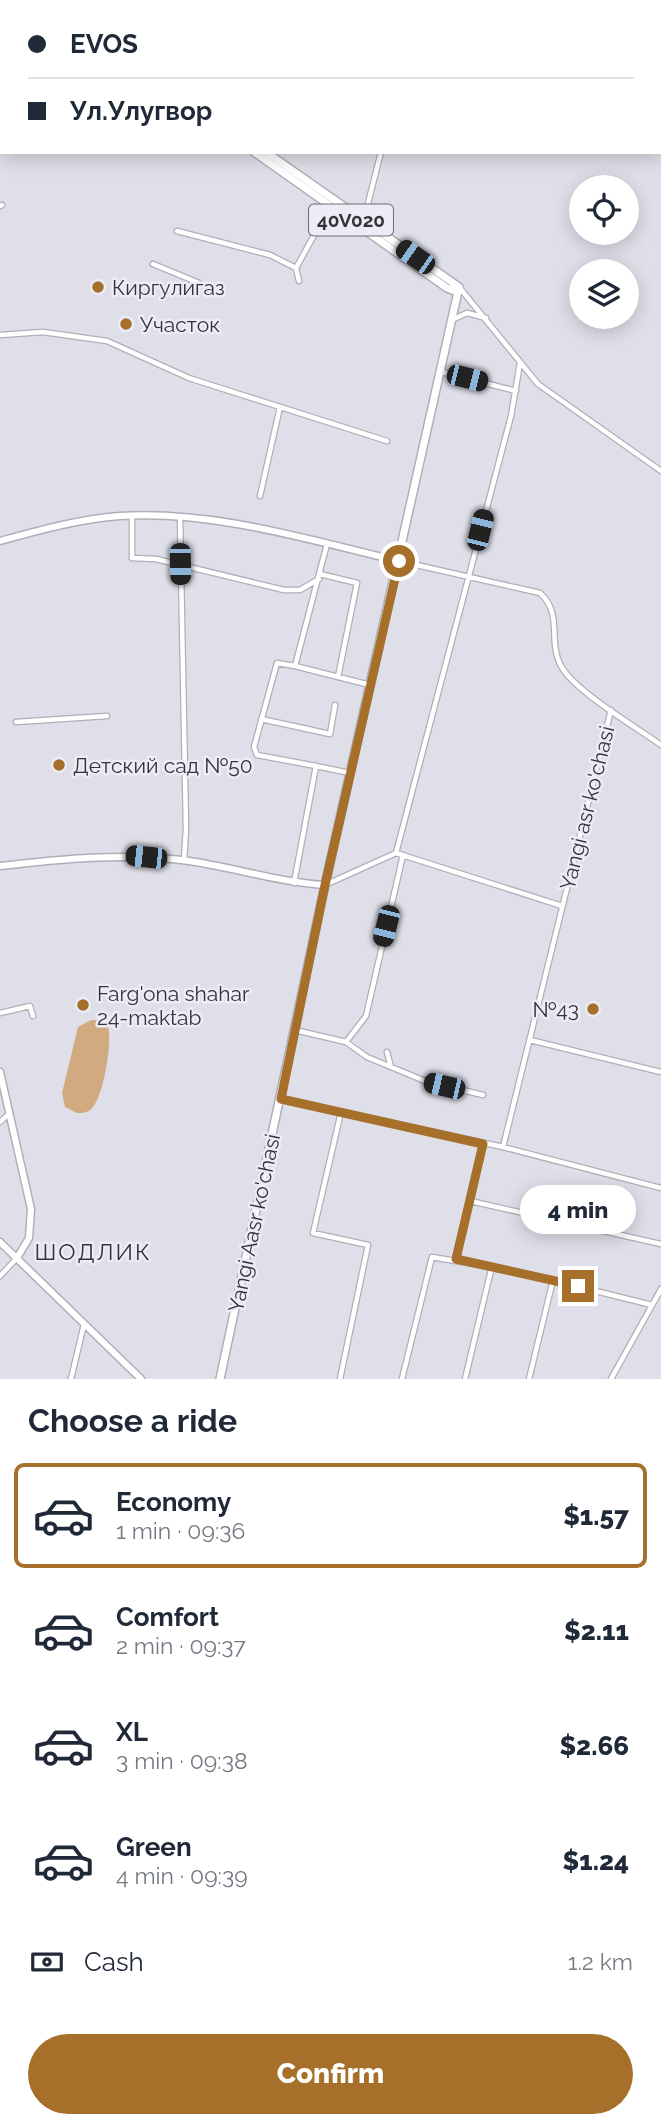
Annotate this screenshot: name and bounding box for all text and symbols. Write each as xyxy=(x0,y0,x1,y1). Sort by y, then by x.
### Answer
text: EVOS xyxy=(70,29,138,59)
text: Ул.Улугвор xyxy=(70,96,212,126)
map controls xyxy=(569,175,639,329)
button: locate xyxy=(569,175,639,245)
road number: 40V020 xyxy=(309,204,393,235)
car xyxy=(392,236,439,278)
button: layers xyxy=(569,259,639,329)
place label: Киргулигаз xyxy=(112,275,225,300)
marker: Киргулигаз xyxy=(90,279,106,295)
place label: Участок xyxy=(140,312,220,337)
marker: Участок xyxy=(118,316,134,332)
car xyxy=(445,363,490,393)
car xyxy=(465,507,496,553)
car xyxy=(170,543,191,585)
route start xyxy=(383,545,415,577)
street label: Yangi asr ko'chasi xyxy=(555,723,619,893)
place label: Детский сад №50 xyxy=(73,753,253,778)
marker: Детский сад №50 xyxy=(51,757,67,773)
car xyxy=(125,844,168,870)
car xyxy=(371,903,402,949)
place label: Farg'ona shahar 24-maktab xyxy=(97,981,250,1030)
marker: Farg'ona shahar 24-maktab xyxy=(75,997,91,1013)
place label: №43 xyxy=(532,997,579,1022)
marker: №43 xyxy=(585,1001,601,1017)
car xyxy=(422,1071,467,1101)
street label: Yangi Aasr ko'chasi xyxy=(223,1132,285,1314)
callout: 4 min xyxy=(520,1184,636,1234)
text: 4 min xyxy=(548,1196,608,1223)
district label: ШОДЛИК xyxy=(34,1238,152,1265)
route end xyxy=(562,1270,594,1302)
text: Choose a ride xyxy=(28,1402,237,1439)
icon: car xyxy=(32,1484,95,1547)
text: Economy xyxy=(116,1487,231,1517)
text: $1.57 xyxy=(563,1501,629,1531)
text: 1 min · 09:36 xyxy=(116,1517,245,1544)
icon: car xyxy=(32,1599,95,1662)
text: Comfort xyxy=(116,1602,219,1632)
text: $2.11 xyxy=(564,1616,629,1646)
text: 2 min · 09:37 xyxy=(116,1632,246,1659)
icon: car xyxy=(32,1714,95,1777)
text: XL xyxy=(116,1717,148,1747)
text: $2.66 xyxy=(559,1731,629,1761)
text: 3 min · 09:38 xyxy=(116,1747,248,1774)
icon: car xyxy=(32,1829,95,1892)
text: Green xyxy=(116,1832,192,1862)
text: $1.24 xyxy=(563,1846,629,1876)
text: 4 min · 09:39 xyxy=(116,1862,248,1889)
icon: cash xyxy=(28,1943,66,1981)
text: Cash xyxy=(84,1947,144,1977)
text: 1.2 km xyxy=(568,1948,633,1975)
button: Confirm xyxy=(28,2034,633,2114)

